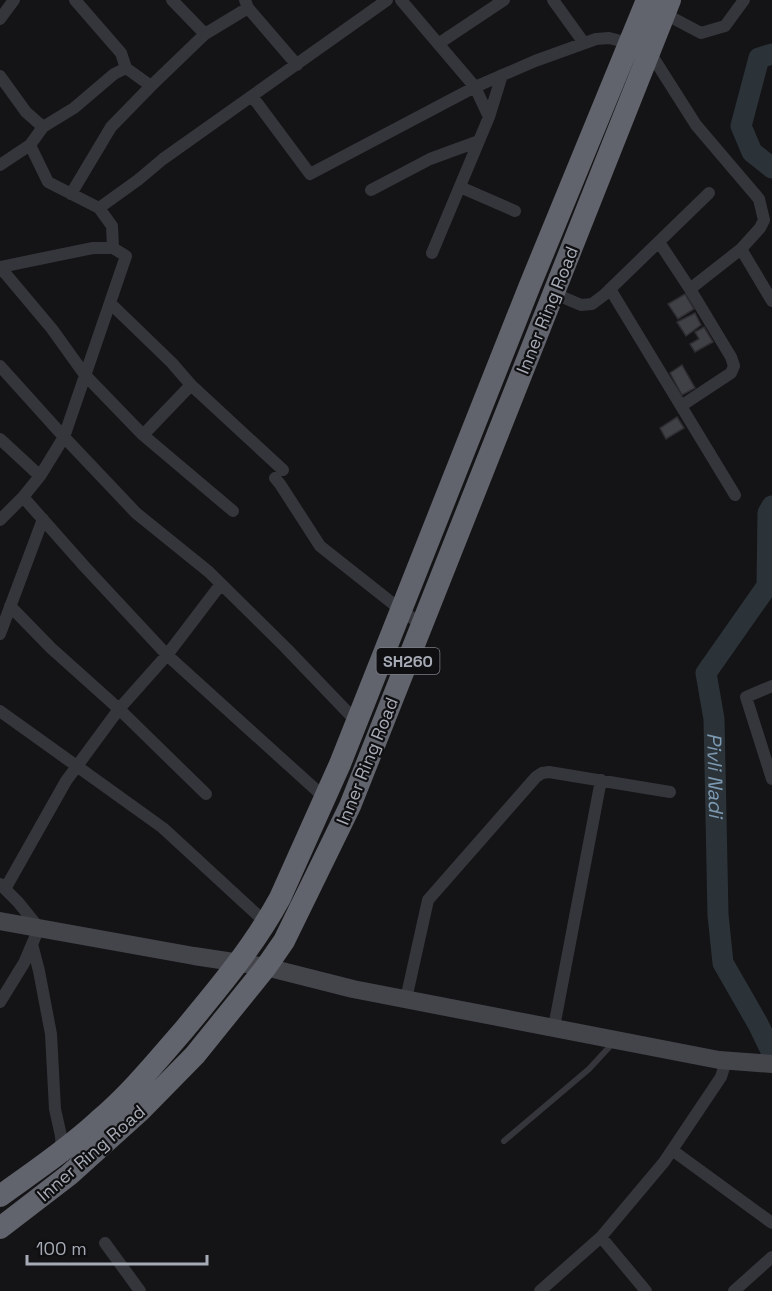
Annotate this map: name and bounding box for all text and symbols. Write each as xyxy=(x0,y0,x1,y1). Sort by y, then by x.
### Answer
street label: Inner Ring Road xyxy=(511,243,583,377)
road number: SH260 xyxy=(376,648,440,674)
street label: Inner Ring Road xyxy=(331,694,403,828)
water label: Pivli Nadi xyxy=(701,732,729,820)
street label: Inner Ring Road xyxy=(32,1100,150,1206)
scale bar xyxy=(27,1228,207,1266)
text: 100 m xyxy=(36,1237,87,1260)

